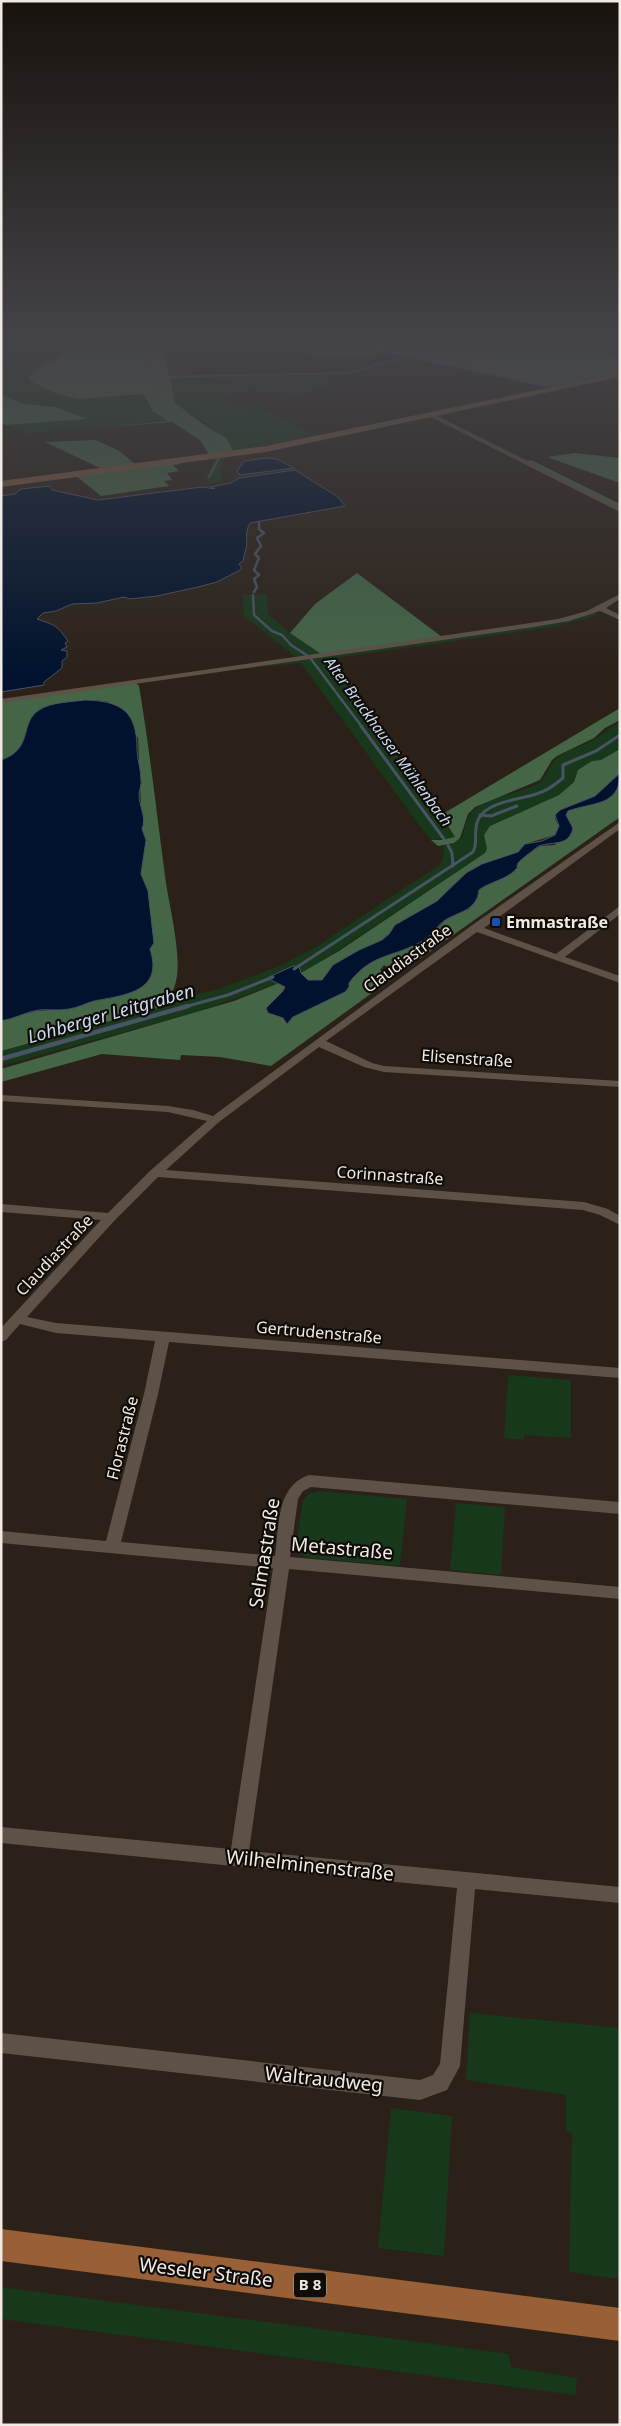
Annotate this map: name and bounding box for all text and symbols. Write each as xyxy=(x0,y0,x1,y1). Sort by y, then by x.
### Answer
water label: Alter Bruckhauser Mühlenbach xyxy=(320,652,457,830)
place label: Emmastraße xyxy=(506,911,608,933)
marker: Emmastraße xyxy=(490,916,502,928)
street label: Claudiastraße xyxy=(359,919,455,997)
water label: Lohberger Leitgraben xyxy=(25,978,197,1048)
street label: Elisenstraße xyxy=(421,1044,513,1072)
street label: Corinnastraße xyxy=(336,1160,444,1190)
street label: Claudiastraße xyxy=(11,1210,97,1300)
street label: Gertrudenstraße xyxy=(255,1316,383,1348)
street label: Florastraße xyxy=(101,1394,143,1482)
street label: Selmastraße xyxy=(242,1496,286,1610)
street label: Metastraße xyxy=(290,1531,394,1565)
street label: Wilhelminenstraße xyxy=(225,1843,395,1887)
street label: Waltraudweg xyxy=(264,2060,384,2098)
street label: Weseler Straße xyxy=(138,2251,274,2293)
road number: B 8 xyxy=(294,2272,326,2298)

